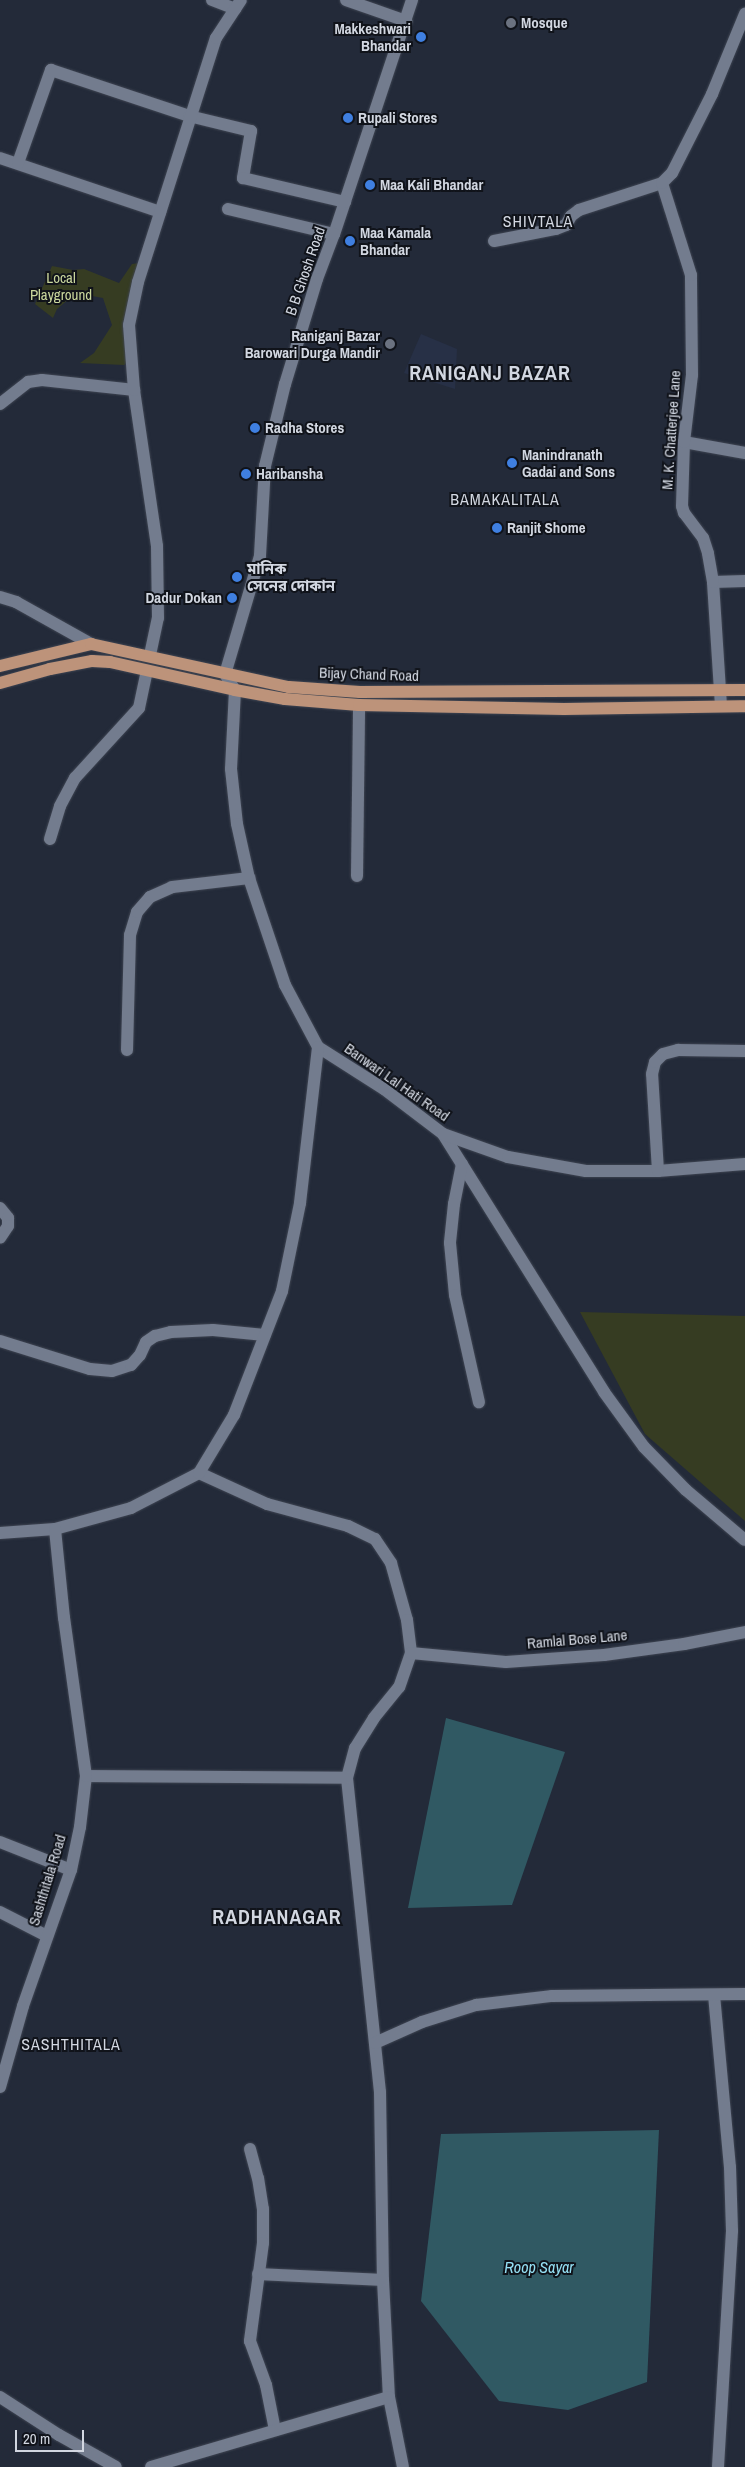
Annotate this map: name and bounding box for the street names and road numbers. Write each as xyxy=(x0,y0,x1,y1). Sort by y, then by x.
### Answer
street label: B B Ghosh Road xyxy=(281,224,329,318)
street label: M. K. Chatterjee Lane xyxy=(658,370,684,490)
street label: Bijay Chand Road xyxy=(319,663,419,685)
street label: Banwari Lal Hati Road xyxy=(341,1039,453,1125)
street label: Ramlal Bose Lane xyxy=(526,1626,628,1652)
street label: Sashthitala Road xyxy=(25,1832,69,1928)

